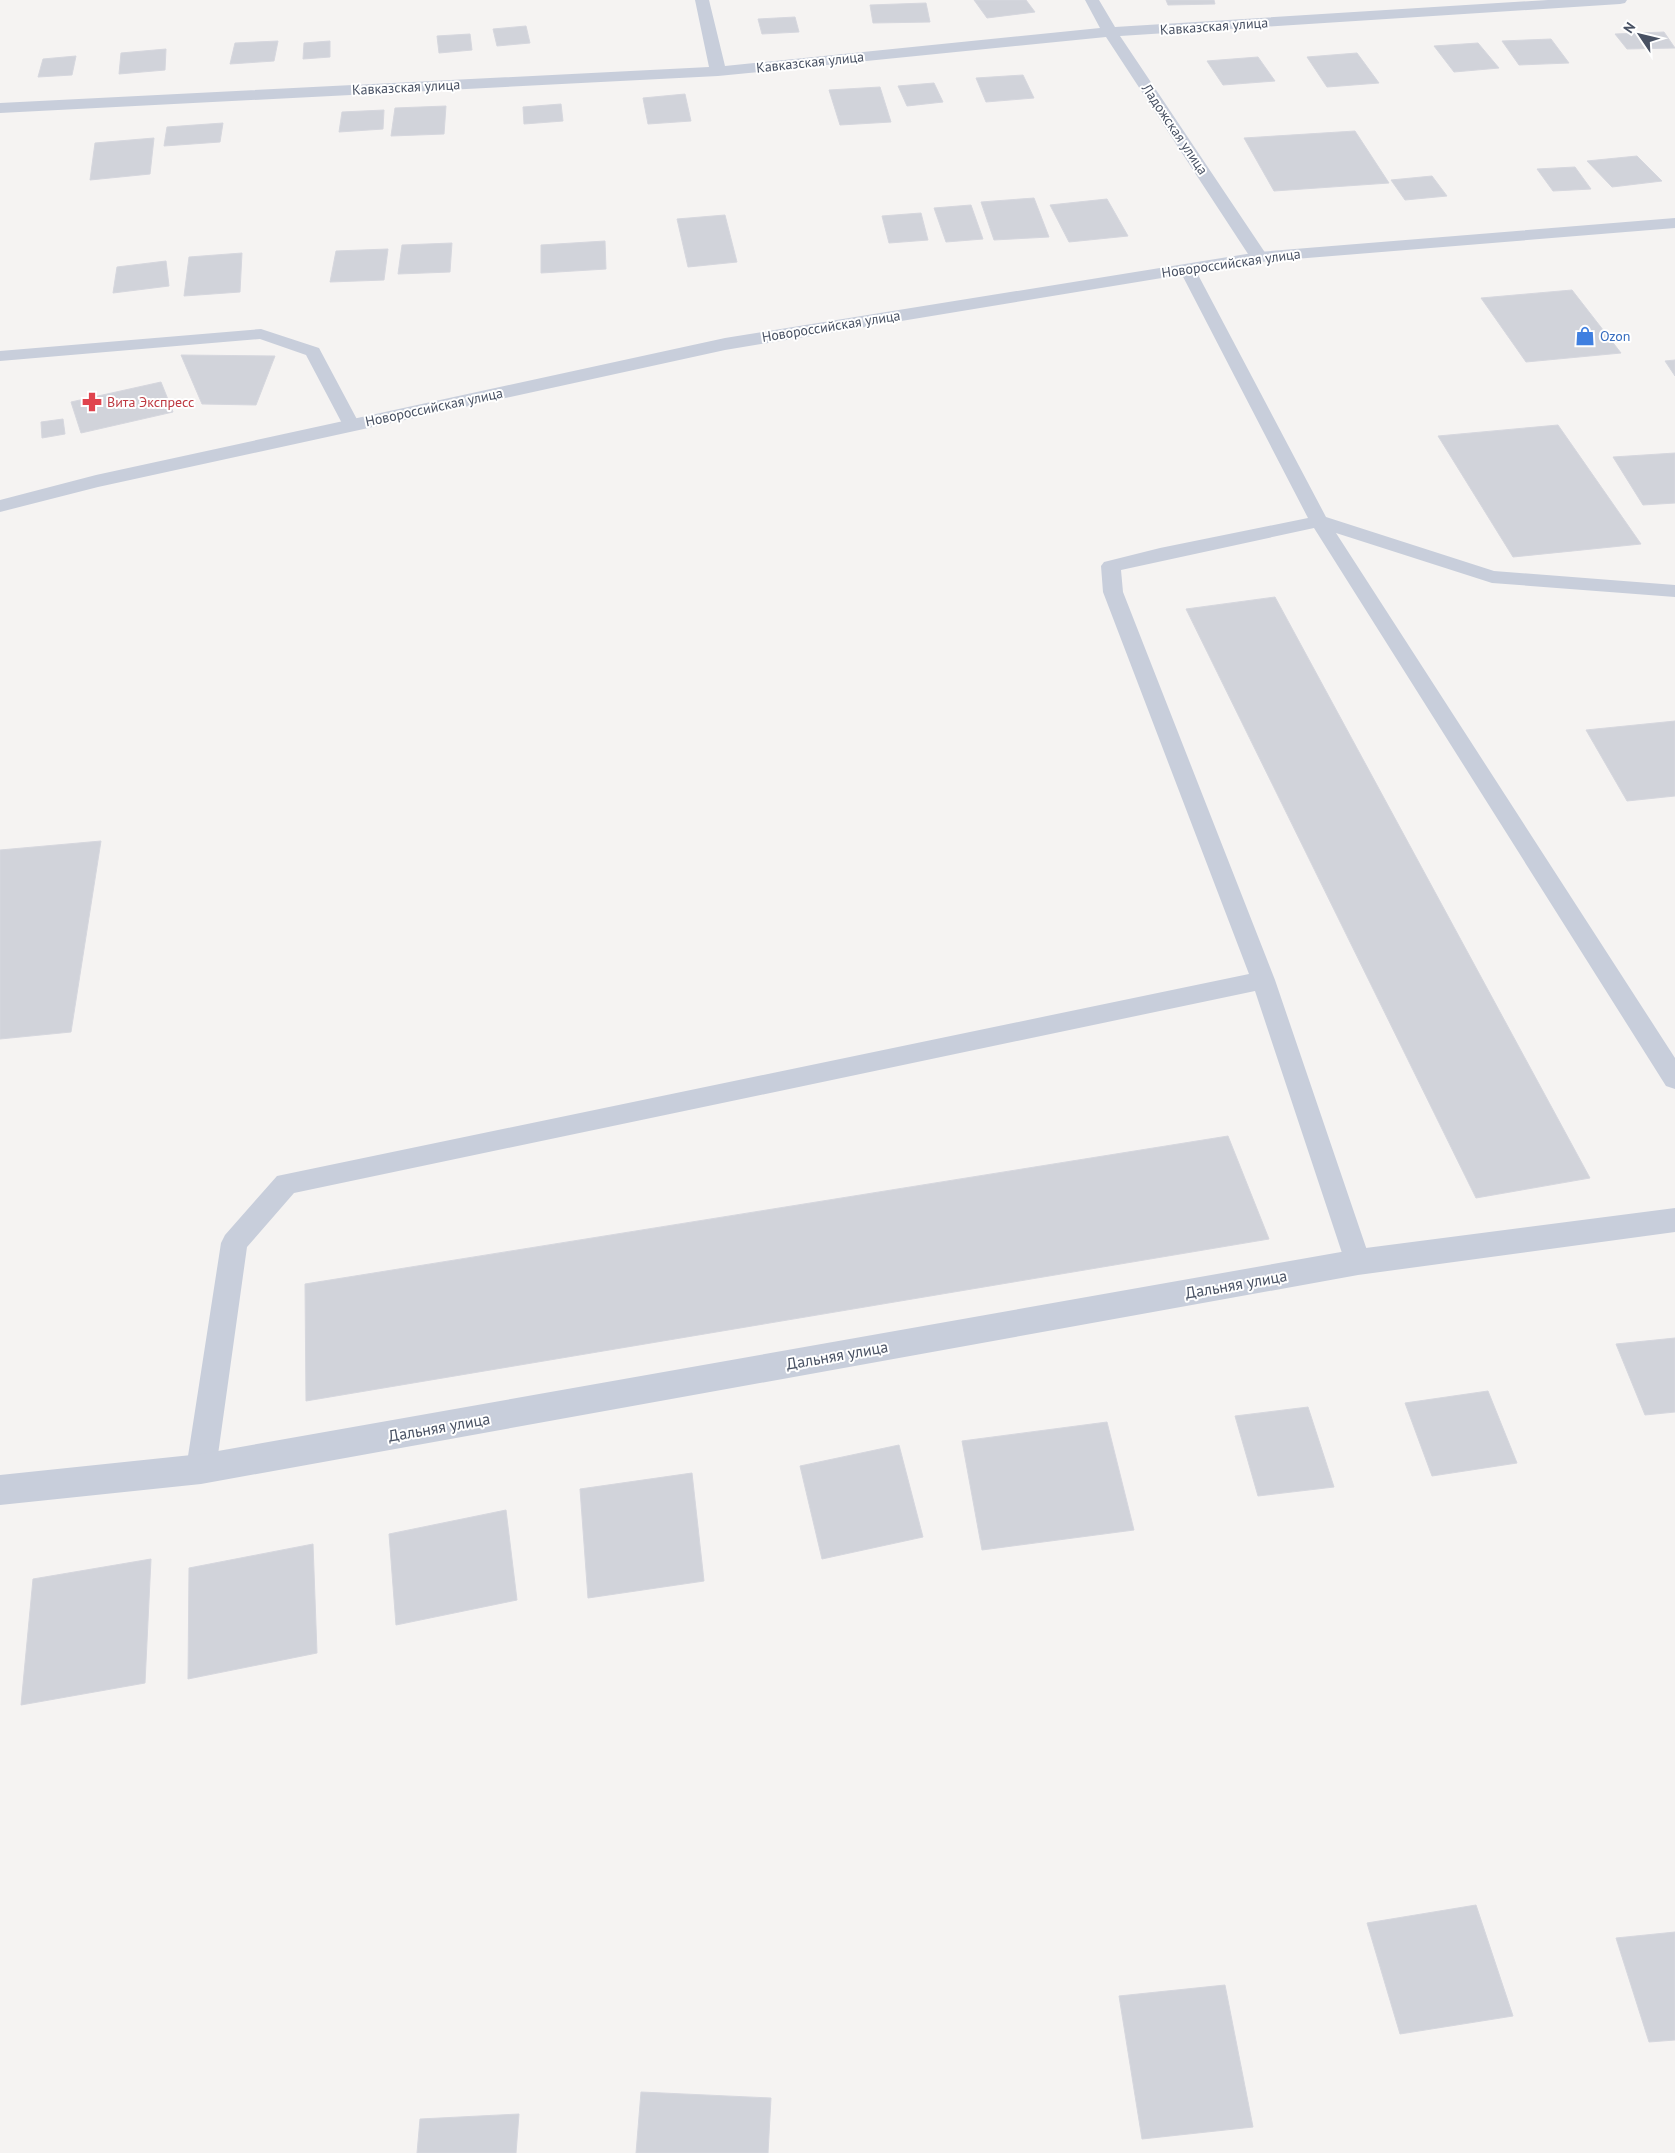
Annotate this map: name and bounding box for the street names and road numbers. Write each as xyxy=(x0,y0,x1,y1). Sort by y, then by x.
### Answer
street label: Кавказская улица xyxy=(1159,13,1269,39)
street label: Кавказская улица xyxy=(755,47,865,77)
street label: Кавказская улица xyxy=(351,75,461,99)
street label: Ладожская улица xyxy=(1137,79,1212,178)
street label: Новороссийская улица xyxy=(1160,244,1302,282)
street label: Новороссийская улица xyxy=(760,306,902,346)
street label: Новороссийская улица xyxy=(364,384,504,430)
street label: Дальняя улица xyxy=(1184,1265,1288,1303)
street label: Дальняя улица xyxy=(785,1336,889,1374)
street label: Дальняя улица xyxy=(387,1408,491,1446)

